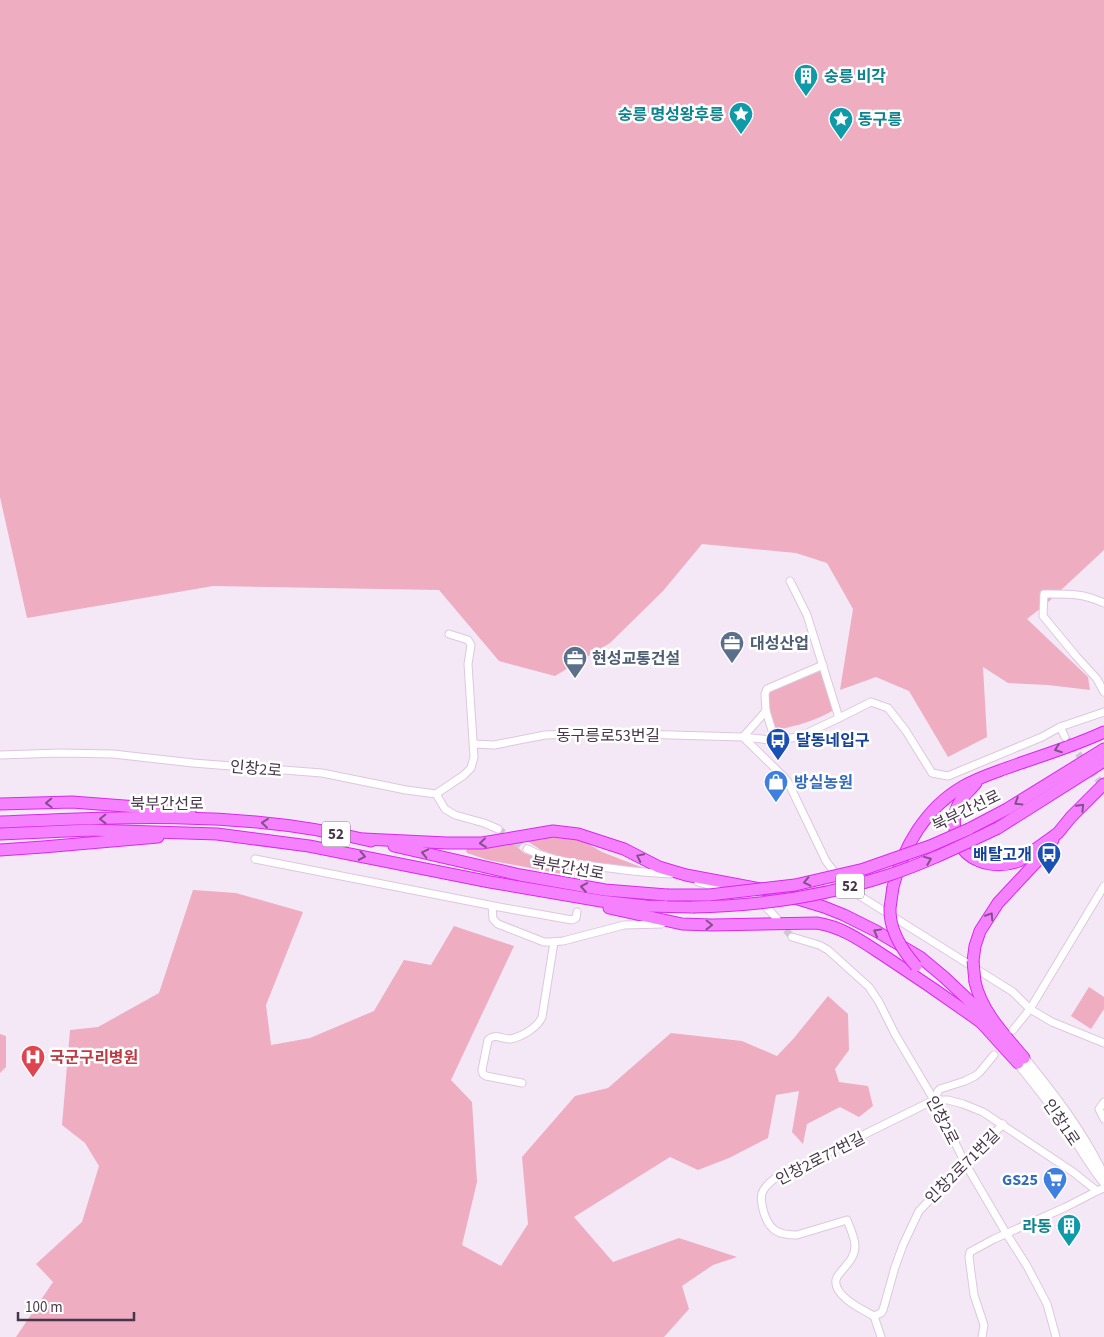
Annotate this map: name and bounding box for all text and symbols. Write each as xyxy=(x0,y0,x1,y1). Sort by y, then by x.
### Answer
building icon: 숭릉 비각 xyxy=(793,63,819,97)
place label: 숭릉 비각 xyxy=(824,66,886,88)
place icon: 숭릉 명성왕후릉 xyxy=(728,101,754,135)
place label: 숭릉 명성왕후릉 xyxy=(618,104,724,126)
place icon: 동구릉 xyxy=(828,106,854,140)
place label: 동구릉 xyxy=(858,109,902,131)
office icon: 대성산업 xyxy=(719,630,745,664)
place label: 대성산업 xyxy=(750,633,809,655)
office icon: 현성교통건설 xyxy=(562,645,588,679)
place label: 현성교통건설 xyxy=(592,648,680,670)
street label: 동구릉로53번길 xyxy=(556,725,660,747)
bus stop icon: 달동네입구 xyxy=(765,727,791,761)
place label: 달동네입구 xyxy=(796,730,870,752)
one-way arrow xyxy=(1055,743,1063,753)
street label: 인창2로 xyxy=(229,756,283,782)
shop icon: 방실농원 xyxy=(763,769,789,803)
place label: 방실농원 xyxy=(794,772,853,794)
street label: 북부간선로 xyxy=(929,785,1005,837)
street label: 북부간선로 xyxy=(130,793,204,815)
one-way arrow xyxy=(1014,796,1023,806)
one-way arrow xyxy=(44,797,52,808)
one-way arrow xyxy=(1075,804,1084,813)
one-way arrow xyxy=(99,814,106,824)
one-way arrow xyxy=(261,818,269,829)
road number: 52 xyxy=(322,822,350,846)
one-way arrow xyxy=(479,837,487,848)
bus stop icon: 배탈고개 xyxy=(1036,841,1062,875)
place label: 배탈고개 xyxy=(973,844,1032,866)
one-way arrow xyxy=(421,848,430,859)
one-way arrow xyxy=(357,851,366,861)
street label: 북부간선로 xyxy=(530,851,606,885)
one-way arrow xyxy=(636,853,645,863)
one-way arrow xyxy=(923,856,932,866)
road number: 52 xyxy=(836,874,864,898)
one-way arrow xyxy=(802,876,811,887)
one-way arrow xyxy=(580,882,588,892)
one-way arrow xyxy=(984,912,993,922)
one-way arrow xyxy=(706,920,714,930)
one-way arrow xyxy=(874,928,883,938)
hospital icon: 국군구리병원 xyxy=(20,1044,46,1078)
place label: 국군구리병원 xyxy=(50,1047,138,1069)
street label: 인창2로 xyxy=(920,1092,964,1149)
street label: 인창1로 xyxy=(1037,1095,1085,1151)
street label: 인창2로71번길 xyxy=(920,1124,1005,1209)
street label: 인창2로77번길 xyxy=(772,1127,869,1191)
supermarket icon: GS25 xyxy=(1042,1166,1068,1200)
place label: GS25 xyxy=(1002,1169,1038,1191)
building icon: 라동 xyxy=(1056,1213,1082,1247)
place label: 라동 xyxy=(1023,1216,1052,1238)
scale bar xyxy=(18,1290,134,1322)
text: 100 m xyxy=(25,1297,63,1318)

